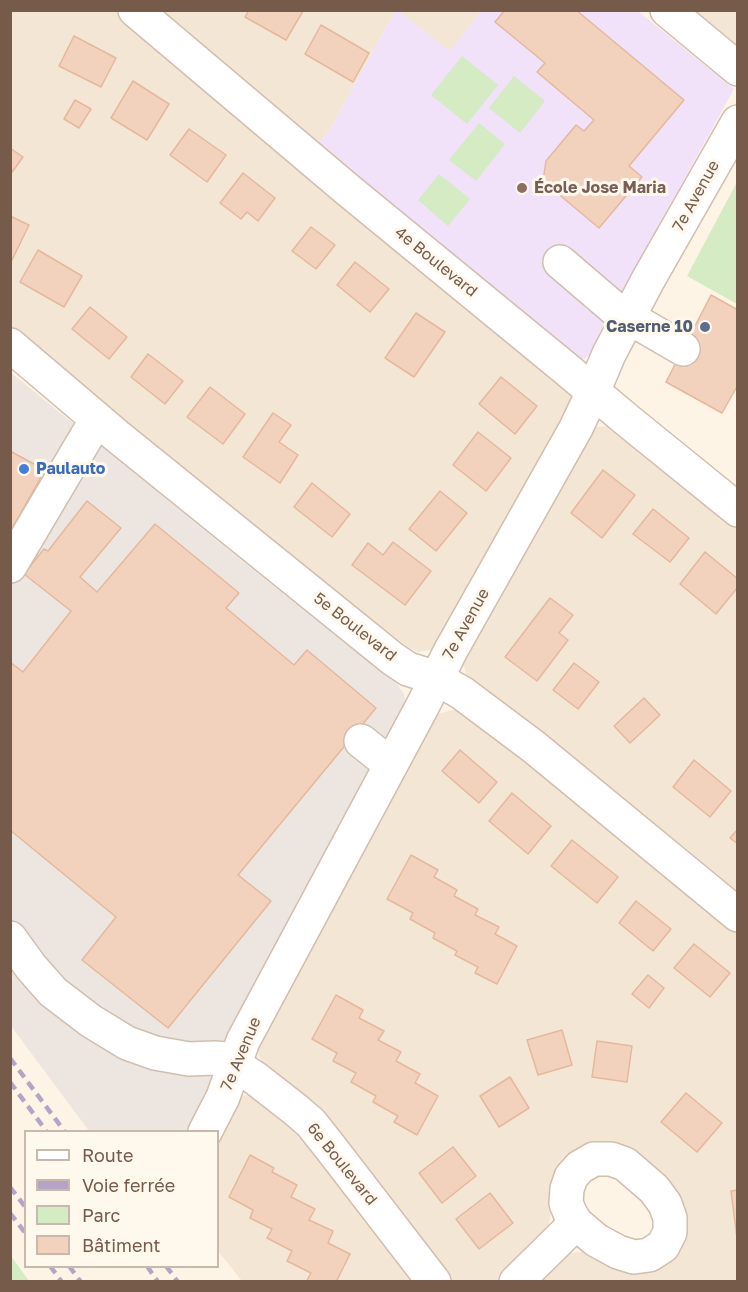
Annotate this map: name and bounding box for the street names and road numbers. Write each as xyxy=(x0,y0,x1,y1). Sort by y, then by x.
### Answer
street label: 7e Avenue xyxy=(669,157,723,235)
street label: 4e Boulevard xyxy=(391,223,481,301)
street label: 7e Avenue xyxy=(439,585,493,663)
street label: 5e Boulevard xyxy=(310,589,400,665)
street label: 7e Avenue xyxy=(217,1014,265,1094)
street label: 6e Boulevard xyxy=(303,1119,381,1209)

